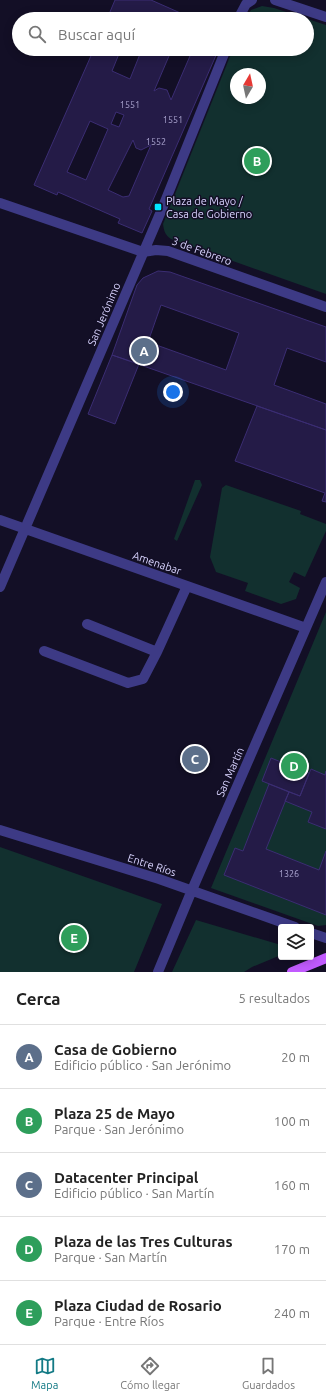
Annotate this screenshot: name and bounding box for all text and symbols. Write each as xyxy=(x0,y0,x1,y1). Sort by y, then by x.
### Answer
search box xyxy=(12,12,314,56)
icon: search xyxy=(26,23,48,45)
text: Buscar aquí xyxy=(58,26,135,43)
north arrow xyxy=(230,68,266,104)
house number: 1551 xyxy=(120,100,140,110)
house number: 1551 xyxy=(163,115,183,125)
house number: 1552 xyxy=(146,137,166,147)
pin: B xyxy=(244,146,270,176)
place label: Plaza de Mayo / Casa de Gobierno xyxy=(166,195,252,220)
marker: Plaza de Mayo / Casa de Gobierno xyxy=(153,202,163,212)
street label: 3 de Febrero xyxy=(170,235,234,267)
street label: San Jerónimo xyxy=(85,281,123,347)
pin: A xyxy=(131,336,157,366)
your location xyxy=(163,382,183,402)
street label: Amenabar xyxy=(131,549,184,577)
pin: C xyxy=(182,744,208,774)
street label: San Martín xyxy=(214,745,246,799)
pin: D xyxy=(281,751,307,781)
street label: Entre Ríos xyxy=(126,852,178,879)
house number: 1326 xyxy=(279,869,299,879)
pin: E xyxy=(61,923,87,953)
map controls xyxy=(278,924,314,960)
button: layers xyxy=(278,924,314,960)
text: Cerca xyxy=(16,989,61,1008)
text: 5 resultados xyxy=(239,991,310,1005)
text: Casa de Gobierno xyxy=(54,1041,177,1058)
text: A xyxy=(24,1050,34,1064)
text: 20 m xyxy=(281,1050,310,1064)
text: Edificio público · San Jerónimo xyxy=(54,1058,231,1072)
text: Plaza 25 de Mayo xyxy=(54,1105,175,1122)
text: B xyxy=(25,1114,33,1128)
text: 100 m xyxy=(274,1114,310,1128)
text: Parque · San Jerónimo xyxy=(54,1122,184,1136)
text: Datacenter Principal xyxy=(54,1169,198,1186)
text: C xyxy=(25,1178,33,1192)
text: 160 m xyxy=(274,1178,310,1192)
text: Edificio público · San Martín xyxy=(54,1186,214,1200)
text: Plaza de las Tres Culturas xyxy=(54,1233,233,1250)
text: D xyxy=(24,1242,34,1256)
text: 170 m xyxy=(274,1242,310,1256)
text: Parque · San Martín xyxy=(54,1250,167,1264)
text: Plaza Ciudad de Rosario xyxy=(54,1297,222,1314)
text: E xyxy=(25,1306,33,1320)
text: 240 m xyxy=(274,1306,310,1320)
text: Parque · Entre Ríos xyxy=(54,1314,164,1328)
tab: Mapa xyxy=(31,1355,58,1391)
tab: Cómo llegar xyxy=(120,1355,180,1391)
tab: Guardados xyxy=(242,1355,295,1391)

